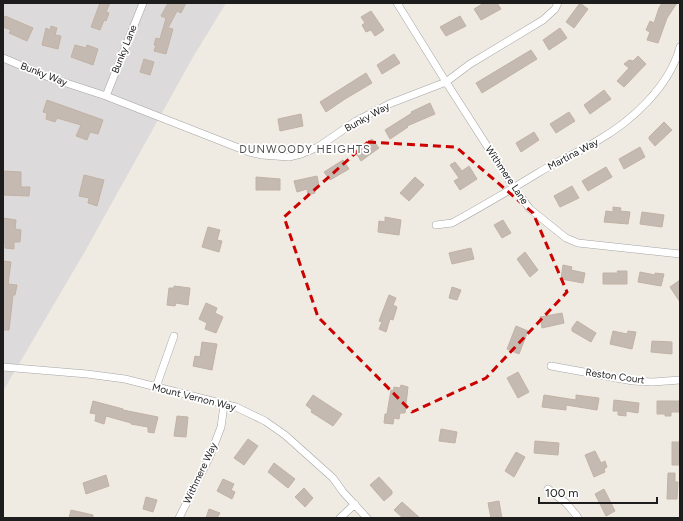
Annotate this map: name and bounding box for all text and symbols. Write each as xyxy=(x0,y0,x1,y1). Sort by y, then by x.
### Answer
street label: Bunky Lane xyxy=(108,22,140,75)
street label: Bunky Way xyxy=(19,59,70,89)
street label: Bunky Way xyxy=(342,99,392,135)
street label: Martina Way xyxy=(545,135,601,173)
district label: DUNWOODY HEIGHTS xyxy=(239,143,371,156)
street label: Withmere Lane xyxy=(483,143,532,207)
street label: Reston Court xyxy=(585,365,646,387)
street label: Mount Vernon Way xyxy=(151,380,238,414)
street label: Withmere Way xyxy=(180,440,220,506)
scale bar xyxy=(539,479,657,505)
text: 100 m xyxy=(545,486,579,500)

